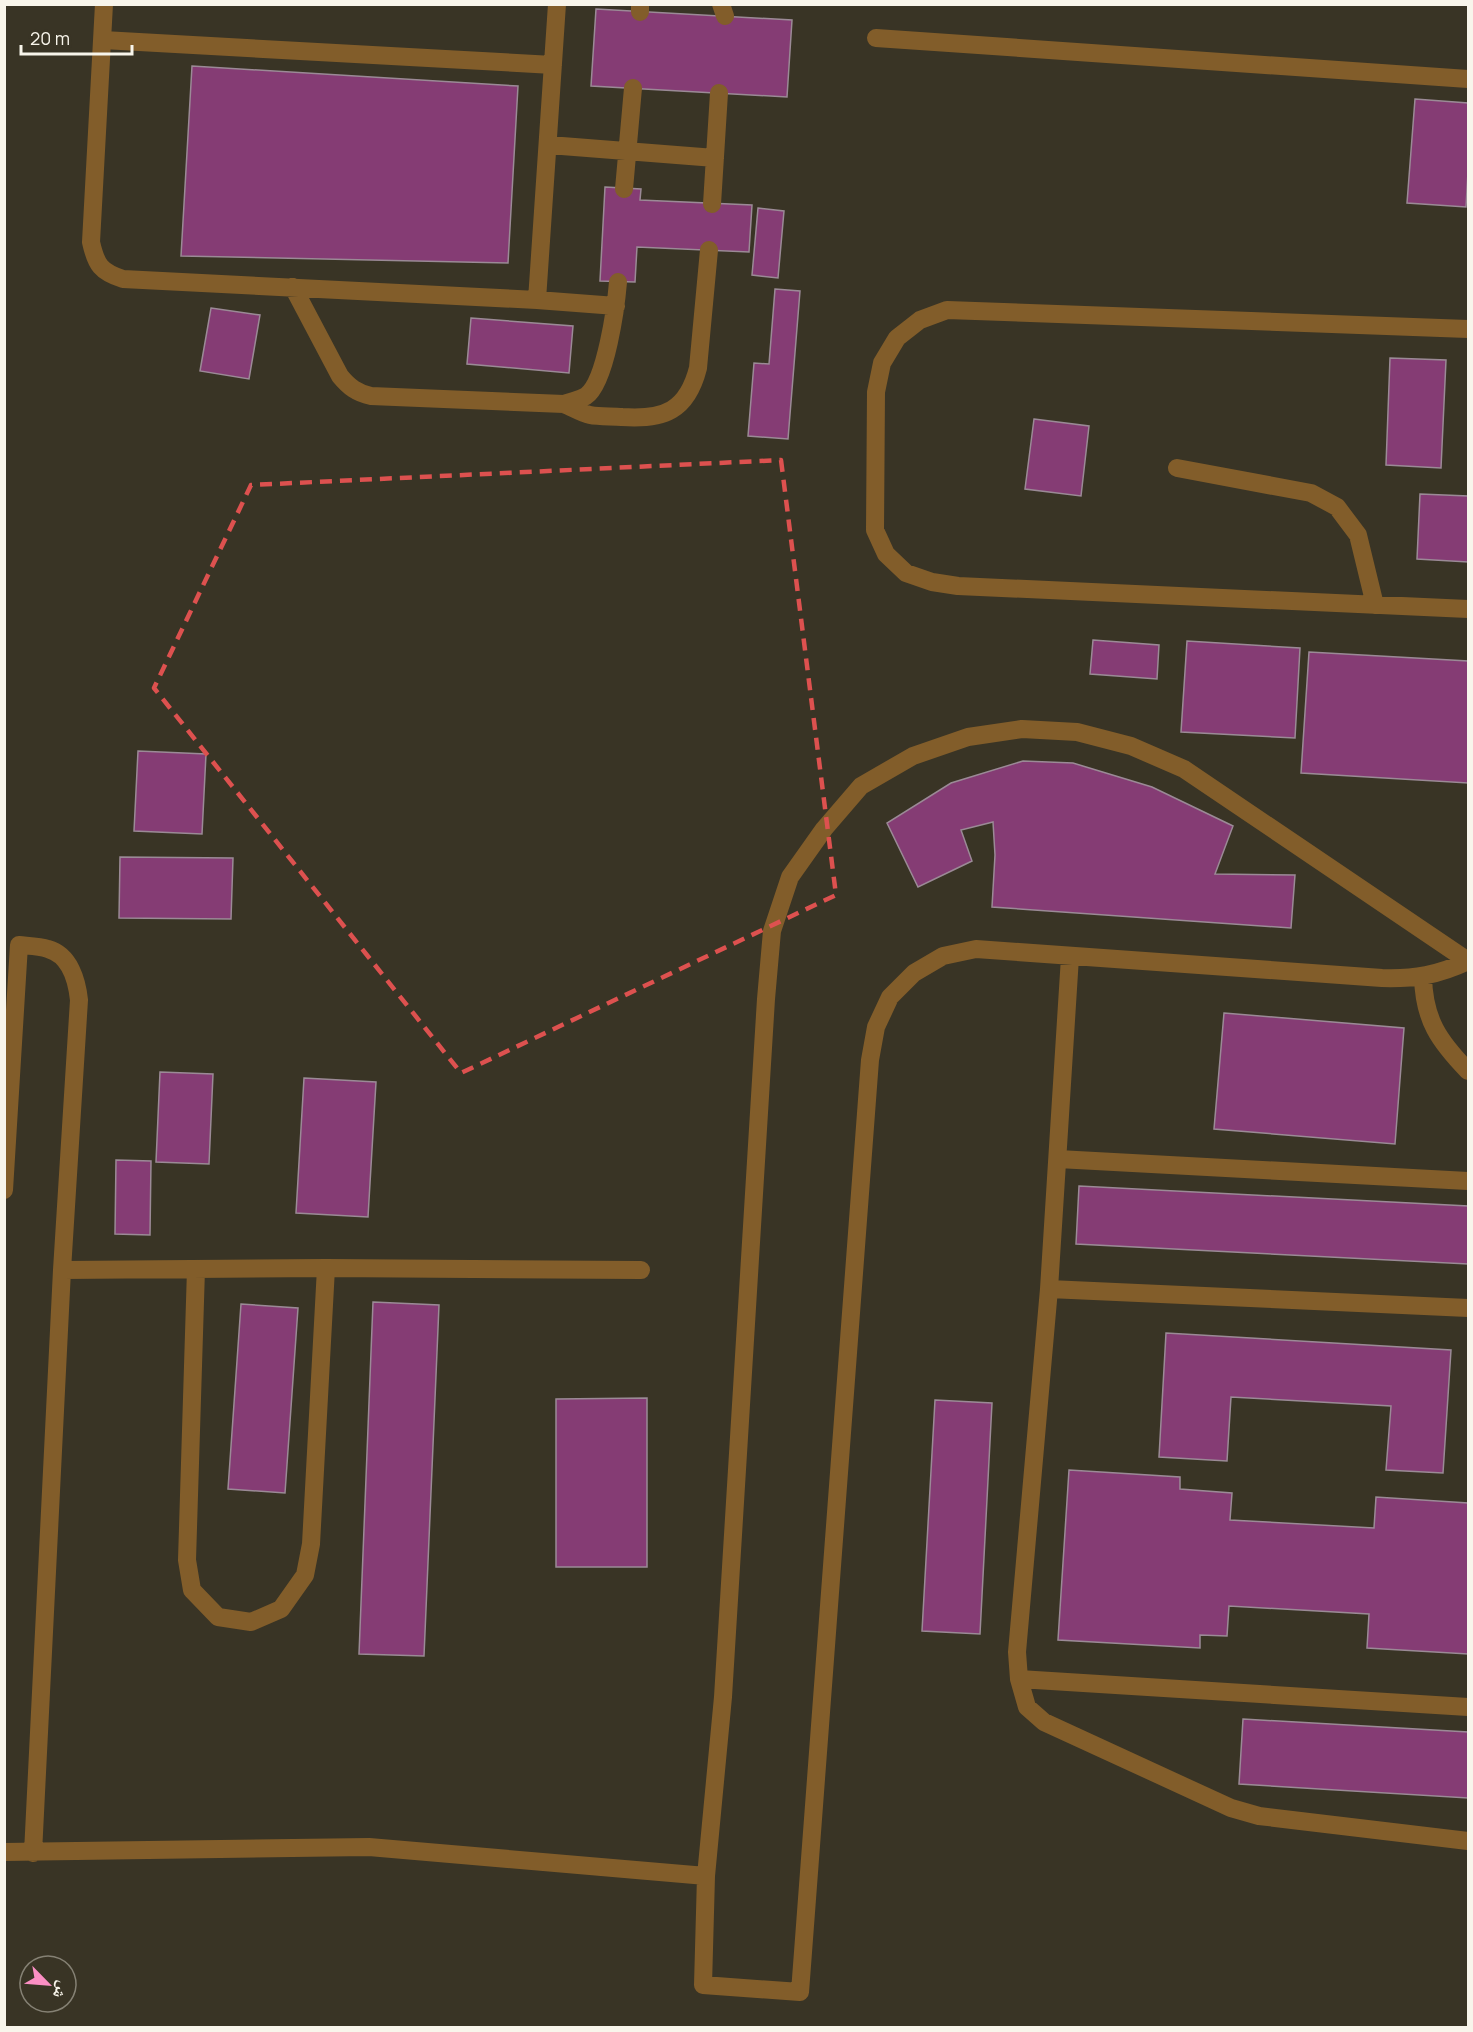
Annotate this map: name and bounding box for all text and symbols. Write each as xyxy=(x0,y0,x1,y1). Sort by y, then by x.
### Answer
scale bar xyxy=(21,18,132,56)
text: 20 m xyxy=(30,26,70,50)
north arrow xyxy=(18,1954,78,2014)
text: ش xyxy=(48,1978,75,2003)

